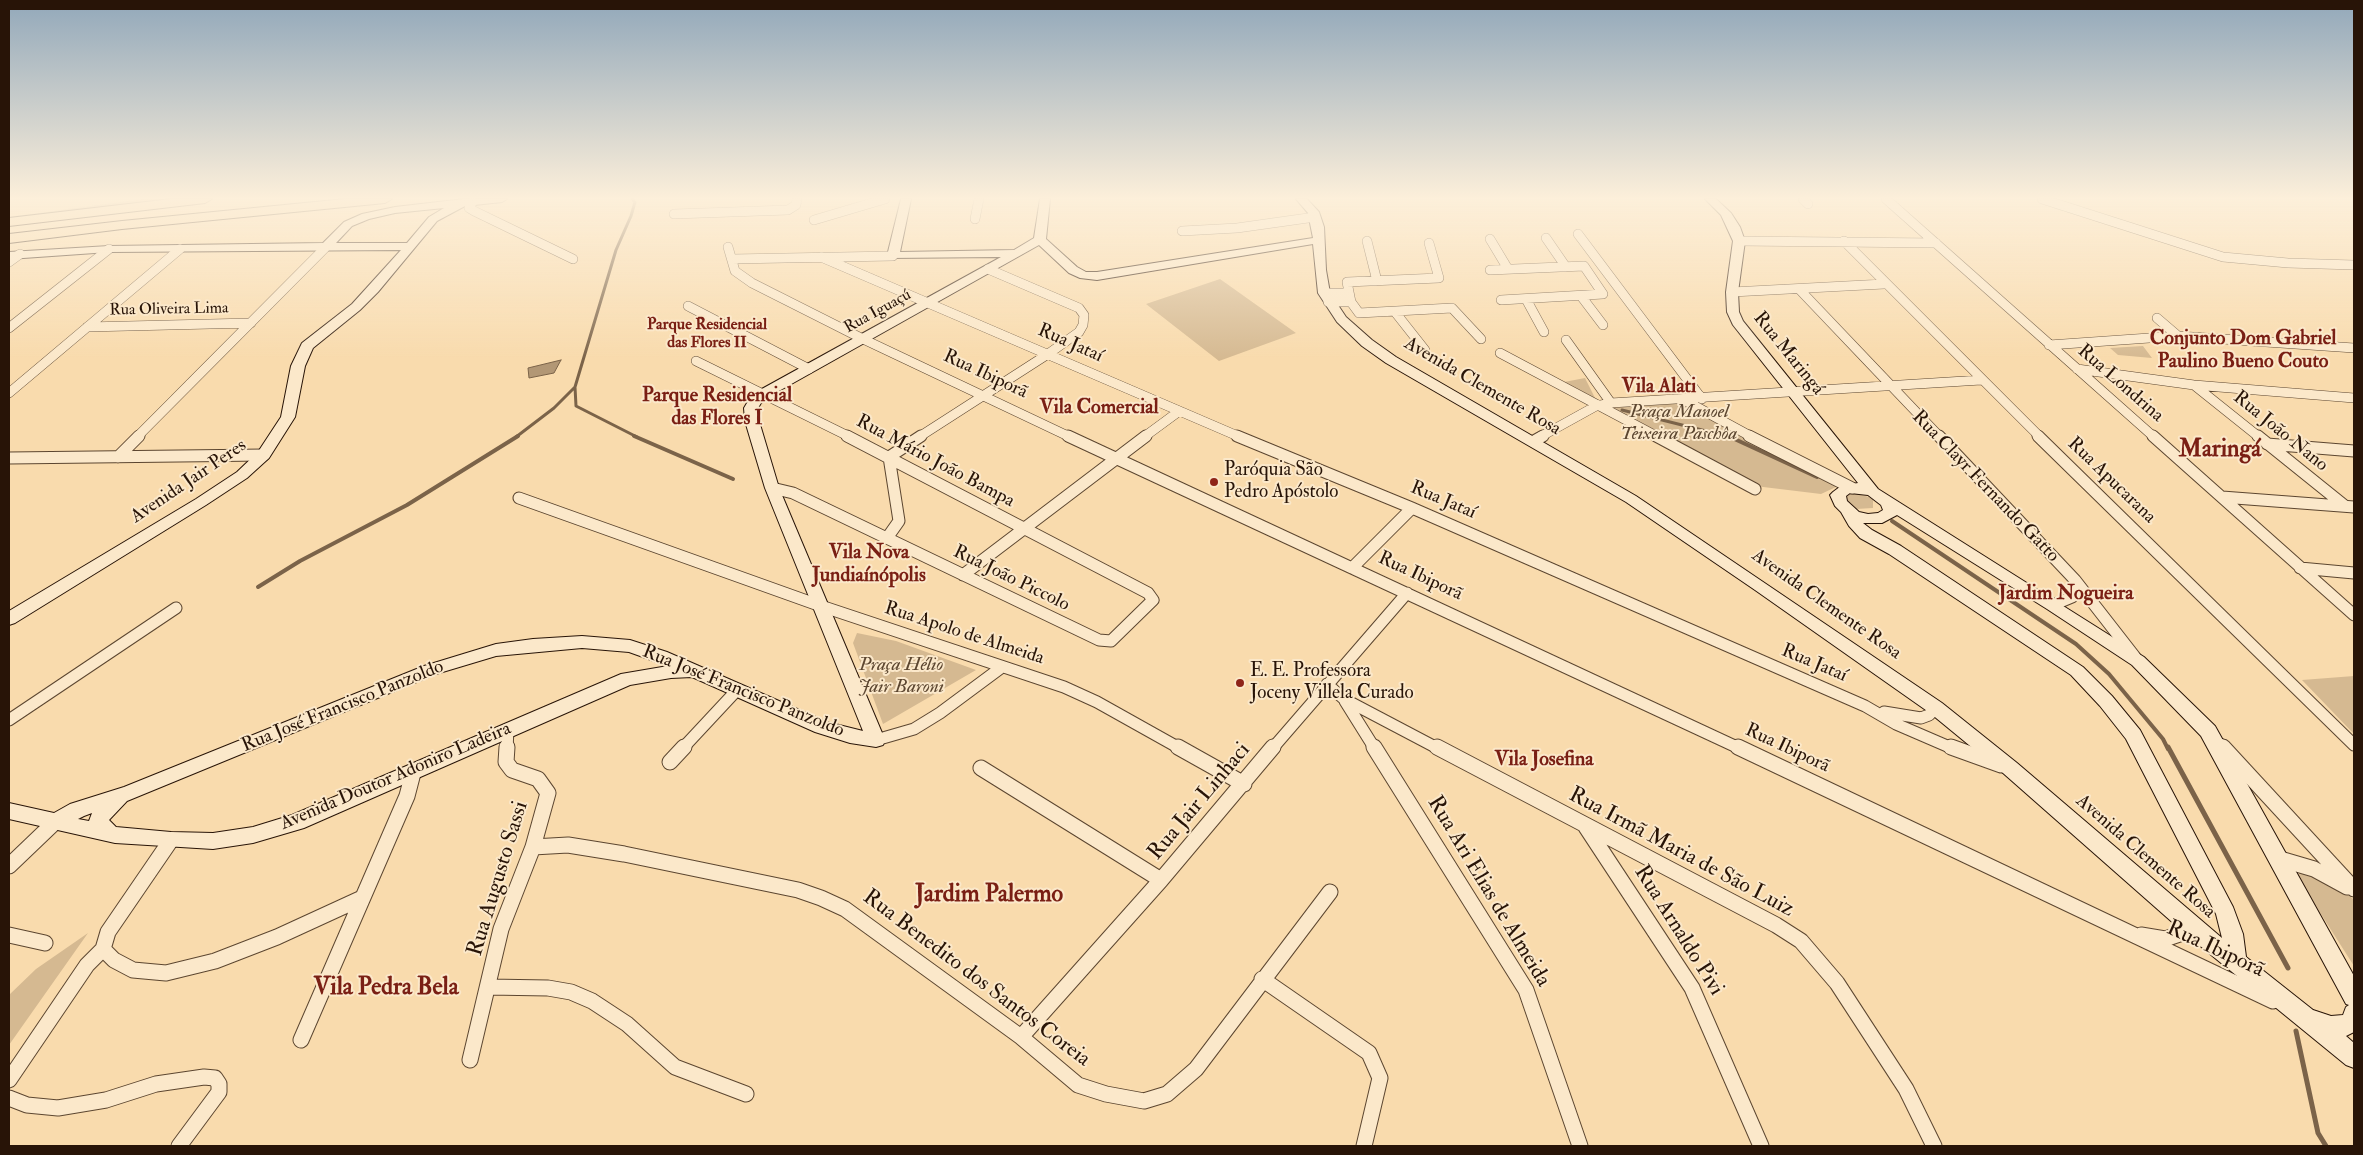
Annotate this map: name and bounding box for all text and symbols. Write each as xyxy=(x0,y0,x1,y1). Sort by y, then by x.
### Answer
street label: Rua Iguaçú xyxy=(841,286,915,338)
street label: Rua Oliveira Lima xyxy=(109,299,229,321)
street label: Rua Maringá xyxy=(1748,308,1828,400)
district label: Parque Residencial das Flores II xyxy=(647,316,767,354)
street label: Rua Jataí xyxy=(1034,320,1106,368)
district label: Conjunto Dom Gabriel Paulino Bueno Couto xyxy=(2150,328,2336,375)
street label: Avenida Clemente Rosa xyxy=(1399,333,1565,441)
street label: Rua Londrina xyxy=(2072,340,2168,428)
street label: Rua Ibiporã xyxy=(939,346,1031,404)
district label: Vila Alati xyxy=(1622,376,1696,400)
district label: Parque Residencial das Flores I xyxy=(642,385,792,432)
street label: Rua João Nano xyxy=(2228,387,2332,477)
district label: Vila Comercial xyxy=(1039,397,1159,421)
park label: Praça Manoel Teixeira Paschôa xyxy=(1621,402,1737,446)
street label: Rua Clayr Fernando Gatto xyxy=(1906,406,2064,568)
street label: Rua Mário João Bampa xyxy=(852,411,1018,513)
street label: Rua Apucarana xyxy=(2062,433,2160,529)
street label: Avenida Jair Peres xyxy=(127,435,251,529)
district label: Maringá xyxy=(2179,437,2261,465)
place label: Paróquia São Pedro Apóstolo xyxy=(1224,460,1338,504)
marker: Paróquia São Pedro Apóstolo xyxy=(1208,476,1220,488)
street label: Rua Jataí xyxy=(1407,477,1479,525)
street label: Rua João Piccolo xyxy=(949,541,1073,617)
district label: Vila Nova Jundiaínópolis xyxy=(812,542,926,589)
street label: Avenida Clemente Rosa xyxy=(1747,545,1905,665)
street label: Rua Ibiporã xyxy=(1374,548,1466,606)
district label: Jardim Nogueira xyxy=(1999,583,2133,607)
street label: Rua Apolo de Almeida xyxy=(881,597,1047,671)
street label: Rua Jataí xyxy=(1778,640,1850,688)
street label: Rua José Francisco Panzoldo xyxy=(639,641,847,743)
park label: Praça Hélio Jair Baroni xyxy=(858,655,944,699)
street label: Rua José Francisco Panzoldo xyxy=(239,656,447,758)
place label: E. E. Professora Joceny Villela Curado xyxy=(1250,661,1414,705)
marker: E. E. Professora Joceny Villela Curado xyxy=(1234,677,1246,689)
street label: Avenida Doutor Adoniro Ladeira xyxy=(277,718,515,836)
street label: Rua Ibiporã xyxy=(1741,720,1833,778)
street label: Rua Jair Linhaci xyxy=(1143,738,1257,866)
district label: Vila Josefina xyxy=(1494,749,1594,773)
street label: Rua Irmã Maria de São Luiz xyxy=(1564,782,1798,924)
street label: Avenida Clemente Rosa xyxy=(2071,790,2219,924)
street label: Rua Ari Elias de Almeida xyxy=(1421,792,1555,992)
street label: Rua Augusto Sassi xyxy=(463,799,535,959)
street label: Rua Arnaldo Pivi xyxy=(1627,861,1729,1001)
district label: Jardim Palermo xyxy=(915,882,1063,910)
street label: Rua Benedito dos Santos Coreia xyxy=(857,885,1095,1073)
street label: Rua Ibiporã xyxy=(2162,916,2268,984)
district label: Vila Pedra Bela xyxy=(313,975,459,1003)

